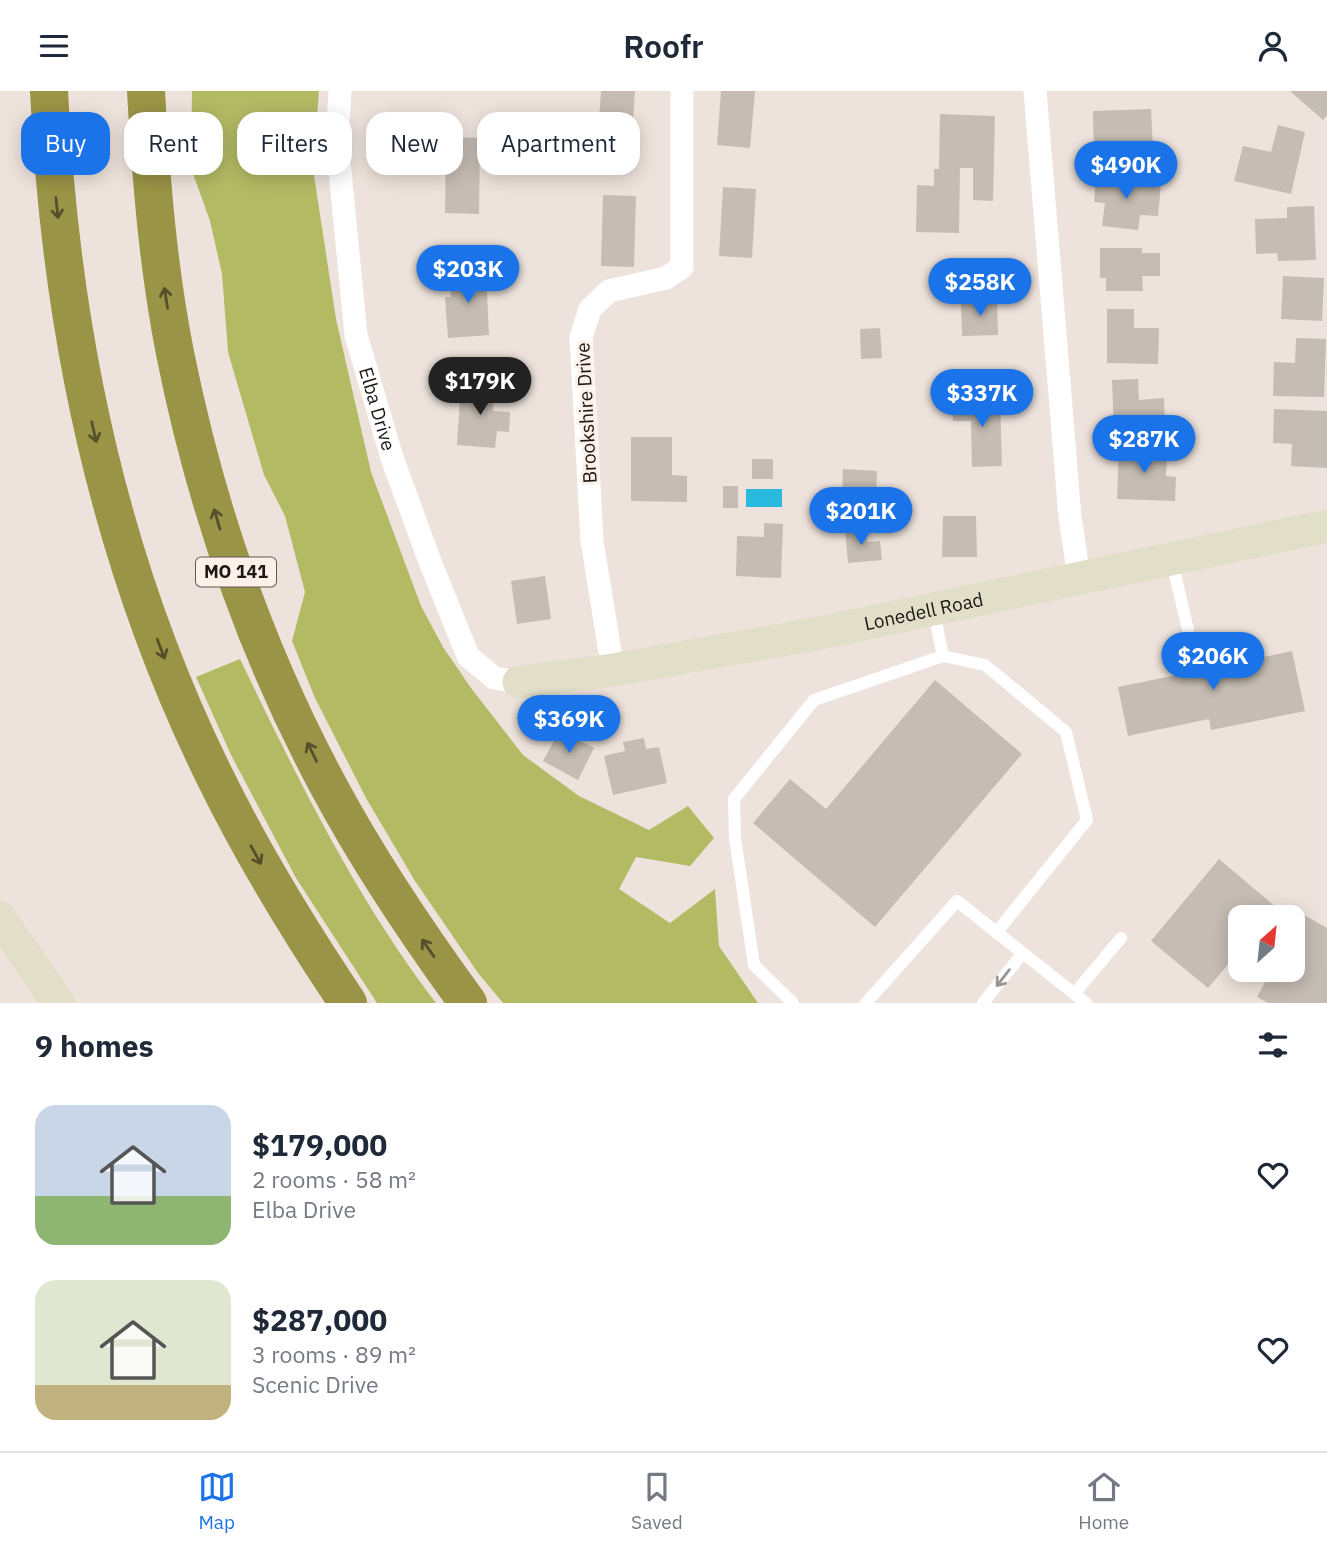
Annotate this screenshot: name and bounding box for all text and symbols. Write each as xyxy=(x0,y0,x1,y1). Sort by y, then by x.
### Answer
text: Roofr xyxy=(623,25,704,67)
icon: menu xyxy=(35,27,73,65)
icon: person xyxy=(1254,27,1292,65)
chip: Buy xyxy=(21,112,110,175)
chip: Rent xyxy=(124,112,223,175)
chip: Filters xyxy=(237,112,352,175)
chip: New xyxy=(366,112,463,175)
chip: Apartment xyxy=(477,112,640,175)
pin: $490K xyxy=(1077,141,1175,201)
text: $490K xyxy=(1090,149,1162,179)
one-way arrow xyxy=(50,196,63,219)
pin: $203K xyxy=(419,245,517,305)
text: $203K xyxy=(432,253,504,283)
pin: $258K xyxy=(931,259,1029,318)
text: $258K xyxy=(944,266,1016,296)
one-way arrow xyxy=(159,287,172,309)
street label: Brookshire Drive xyxy=(570,342,602,484)
pin: $179K xyxy=(431,357,529,417)
street label: Elba Drive xyxy=(354,364,401,454)
text: $179K xyxy=(444,365,516,395)
pin: $337K xyxy=(933,369,1031,429)
text: $337K xyxy=(946,377,1018,407)
pin: $287K xyxy=(1095,415,1193,475)
one-way arrow xyxy=(87,420,101,443)
text: $287K xyxy=(1108,423,1180,453)
pin: $201K xyxy=(812,487,910,547)
text: $201K xyxy=(825,495,897,525)
one-way arrow xyxy=(210,508,223,530)
road number: MO 141 xyxy=(196,557,276,586)
street label: Lonedell Road xyxy=(862,587,985,635)
pin: $206K xyxy=(1164,633,1262,692)
one-way arrow xyxy=(155,638,168,660)
text: $206K xyxy=(1177,640,1249,670)
pin: $369K xyxy=(520,695,618,755)
text: $369K xyxy=(533,703,605,733)
one-way arrow xyxy=(304,742,318,763)
one-way arrow xyxy=(249,845,263,865)
north arrow xyxy=(1228,905,1306,982)
map controls xyxy=(1228,905,1305,982)
one-way arrow xyxy=(421,939,435,958)
one-way arrow xyxy=(995,969,1010,987)
text: 9 homes xyxy=(35,1026,154,1065)
icon: filters xyxy=(1254,1026,1292,1064)
text: $179,000 xyxy=(252,1125,387,1164)
icon: home xyxy=(91,1133,175,1217)
icon: heart xyxy=(1254,1156,1292,1194)
text: 2 rooms · 58 m² xyxy=(252,1164,416,1194)
text: Elba Drive xyxy=(252,1194,356,1224)
text: $287,000 xyxy=(252,1300,387,1339)
icon: home xyxy=(91,1308,175,1392)
icon: heart xyxy=(1254,1331,1292,1369)
text: 3 rooms · 89 m² xyxy=(252,1339,416,1369)
text: Scenic Drive xyxy=(252,1369,379,1399)
tab: Map xyxy=(198,1468,236,1534)
tab: Saved xyxy=(631,1468,683,1534)
tab: Home xyxy=(1078,1468,1129,1534)

